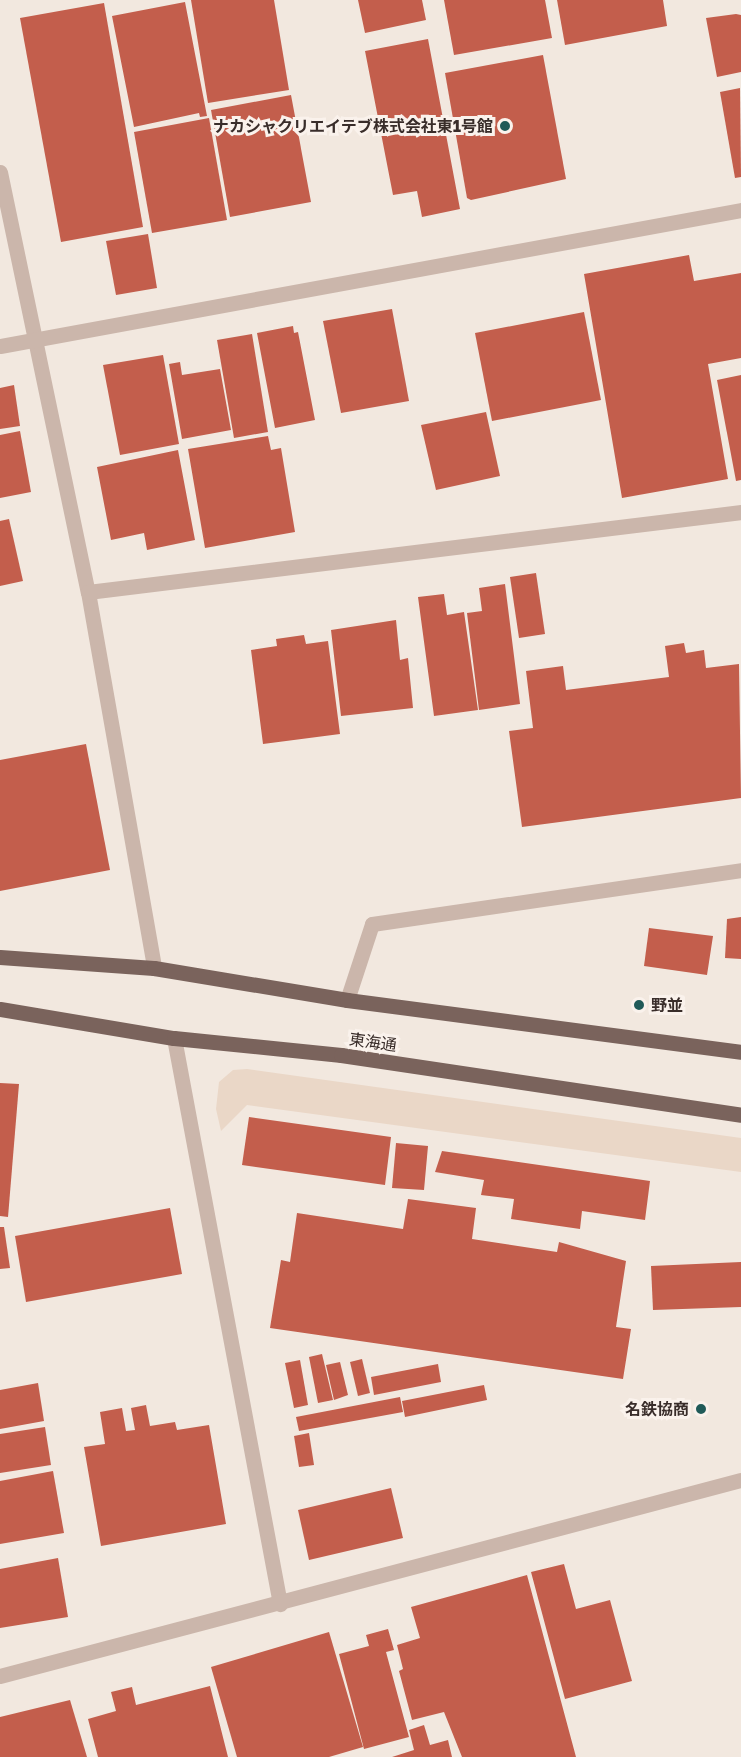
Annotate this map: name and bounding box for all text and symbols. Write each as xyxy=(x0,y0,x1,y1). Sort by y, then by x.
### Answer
place label: ナカシャクリエイテブ株式会社東1号館 xyxy=(213,116,493,136)
marker: ナカシャクリエイテブ株式会社東1号館 xyxy=(498,119,512,133)
place label: 野並 xyxy=(651,995,683,1015)
marker: 野並 xyxy=(632,998,646,1012)
street label: 東海通 xyxy=(348,1029,398,1055)
place label: 名鉄協商 xyxy=(625,1399,689,1419)
marker: 名鉄協商 xyxy=(694,1402,708,1416)

